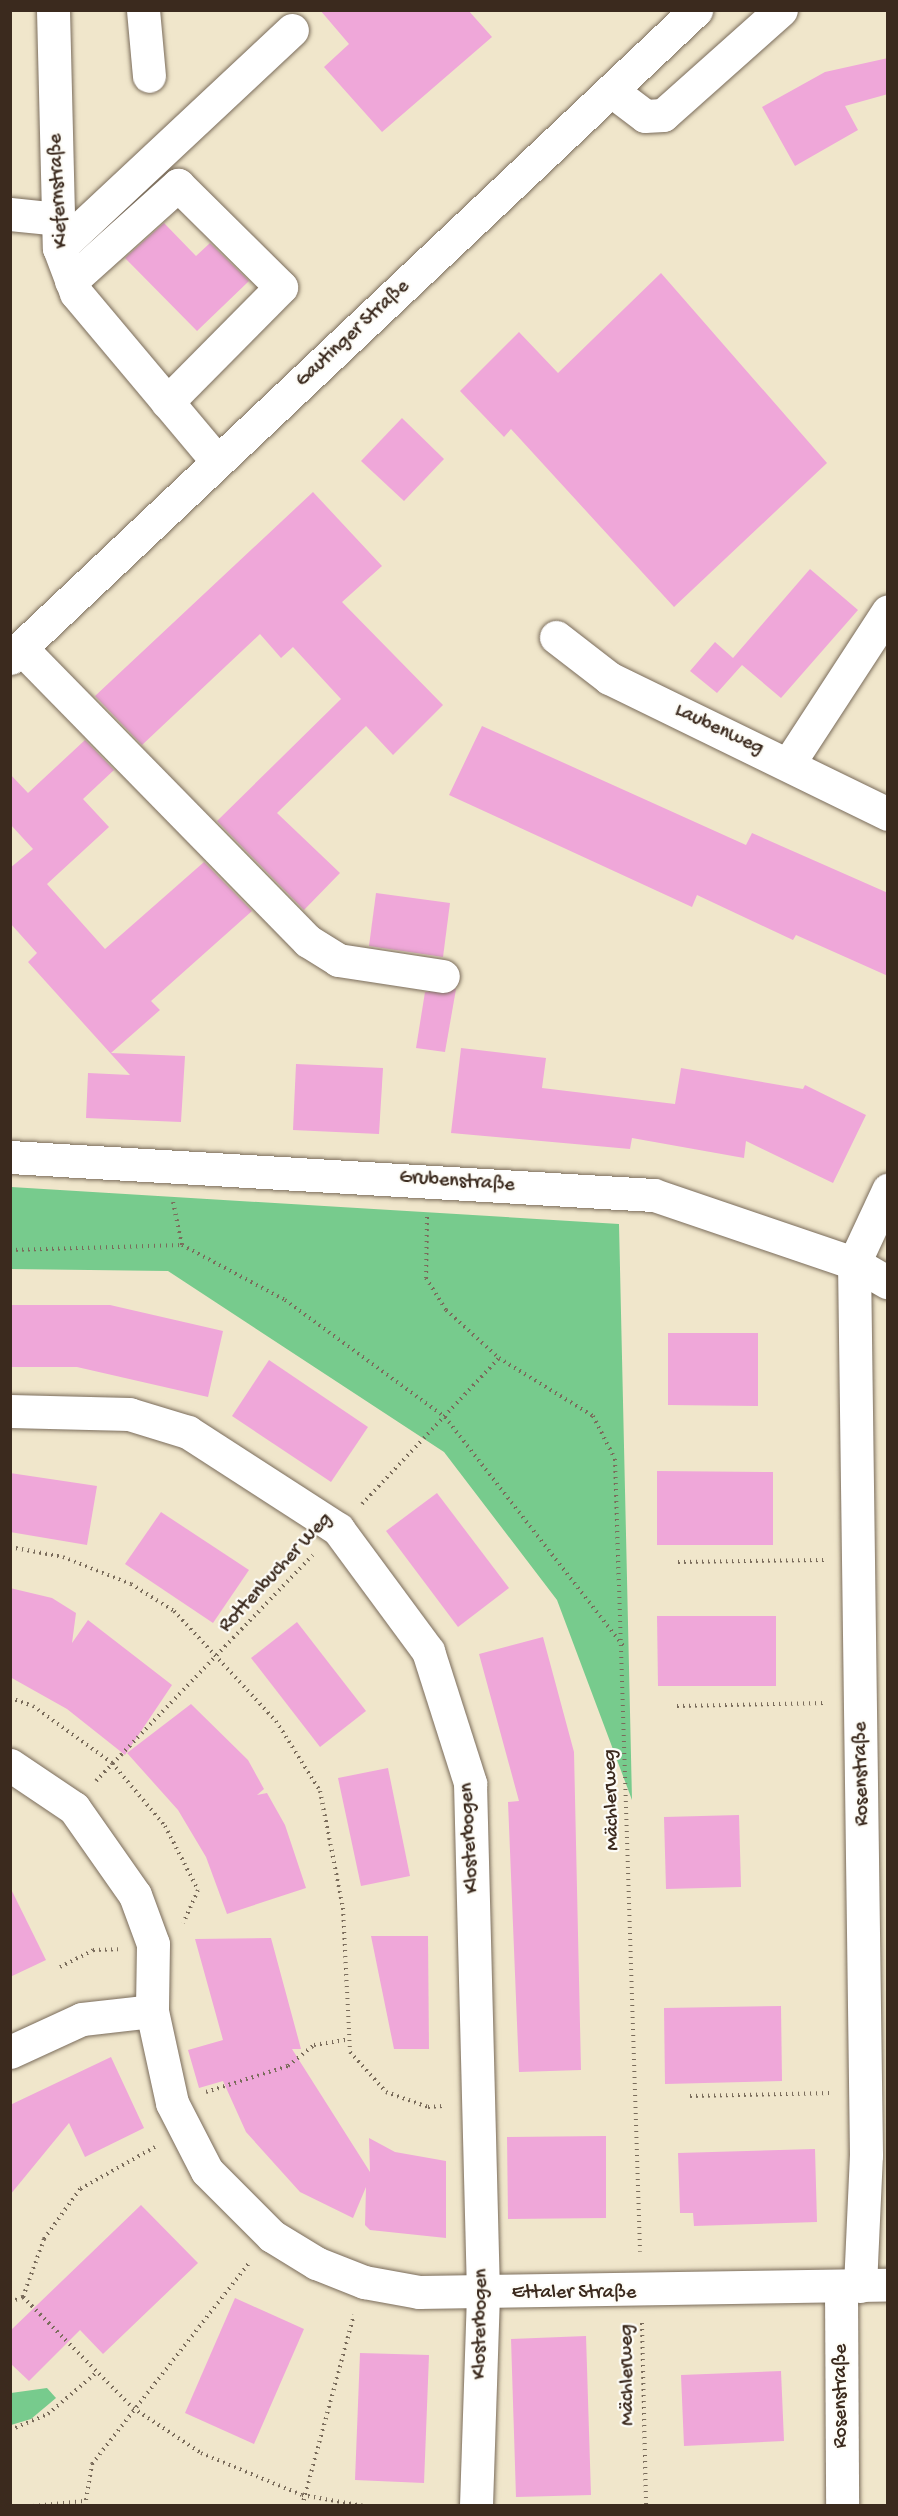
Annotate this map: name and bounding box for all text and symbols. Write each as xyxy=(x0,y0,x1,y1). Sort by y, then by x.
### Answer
street label: Kiefernstraße xyxy=(44,133,74,249)
street label: Gautinger Straße xyxy=(291,275,415,393)
street label: Laubenweg xyxy=(671,699,767,761)
street label: Grubenstraße xyxy=(398,1166,516,1198)
street label: Rottenbucher Weg xyxy=(214,1508,338,1638)
street label: Rosenstraße xyxy=(849,1722,875,1826)
street label: Mächlerweg xyxy=(598,1749,626,1851)
street label: Klosterbogen xyxy=(455,1782,485,1894)
street label: Klosterbogen xyxy=(468,2268,494,2380)
street label: Ettaler Straße xyxy=(512,2281,636,2305)
street label: Mächlerweg xyxy=(615,2324,641,2426)
street label: Rosenstraße xyxy=(829,2344,853,2448)

